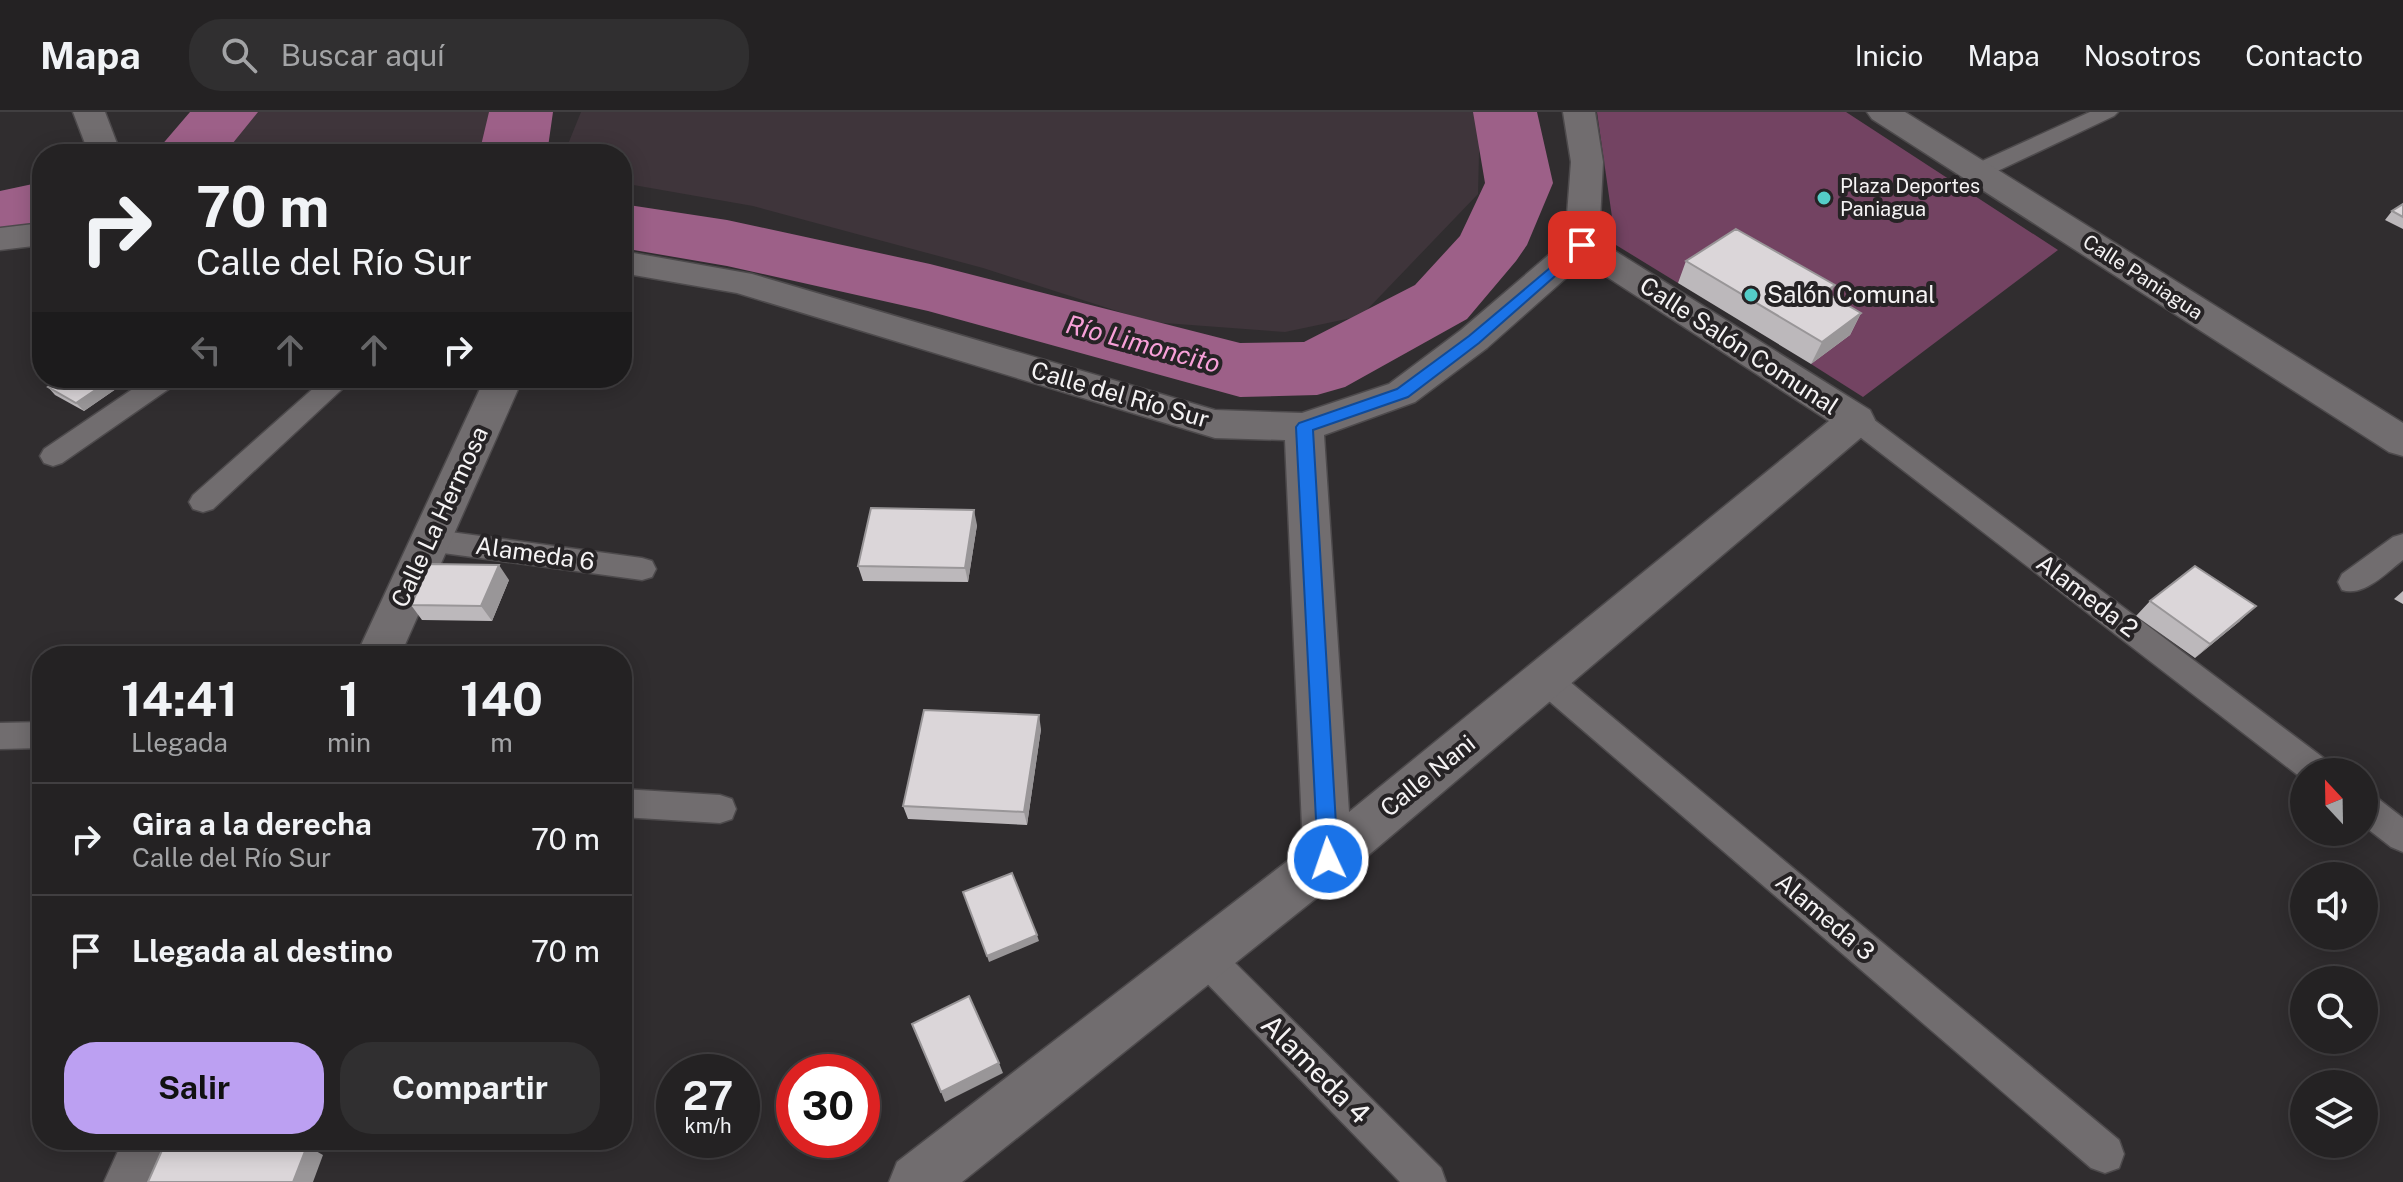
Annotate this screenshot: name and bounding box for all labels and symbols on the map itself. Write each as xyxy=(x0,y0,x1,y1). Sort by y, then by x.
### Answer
place label: Plaza Deportes Paniagua xyxy=(1840,174,1980,221)
marker: Plaza Deportes Paniagua xyxy=(1815,189,1833,207)
pin xyxy=(1548,211,1616,279)
street label: Calle Paniagua xyxy=(2079,229,2207,325)
street label: Calle Salón Comunal xyxy=(1635,271,1844,420)
place label: Salón Comunal xyxy=(1767,280,1935,308)
marker: Salón Comunal xyxy=(1742,286,1760,304)
water label: Río Limoncito xyxy=(1063,308,1223,379)
street label: Calle del Río Sur xyxy=(1028,355,1213,433)
street label: Calle La Hermosa xyxy=(385,422,493,611)
street label: Alameda 6 xyxy=(474,531,597,575)
street label: Alameda 2 xyxy=(2031,548,2144,642)
street label: Calle Nani xyxy=(1374,729,1480,822)
north arrow xyxy=(2290,758,2378,846)
position arrow xyxy=(1286,817,1370,901)
street label: Alameda 3 xyxy=(1771,867,1881,966)
street label: Alameda 4 xyxy=(1255,1007,1378,1130)
speed limit sign: 30 xyxy=(776,1054,880,1158)

